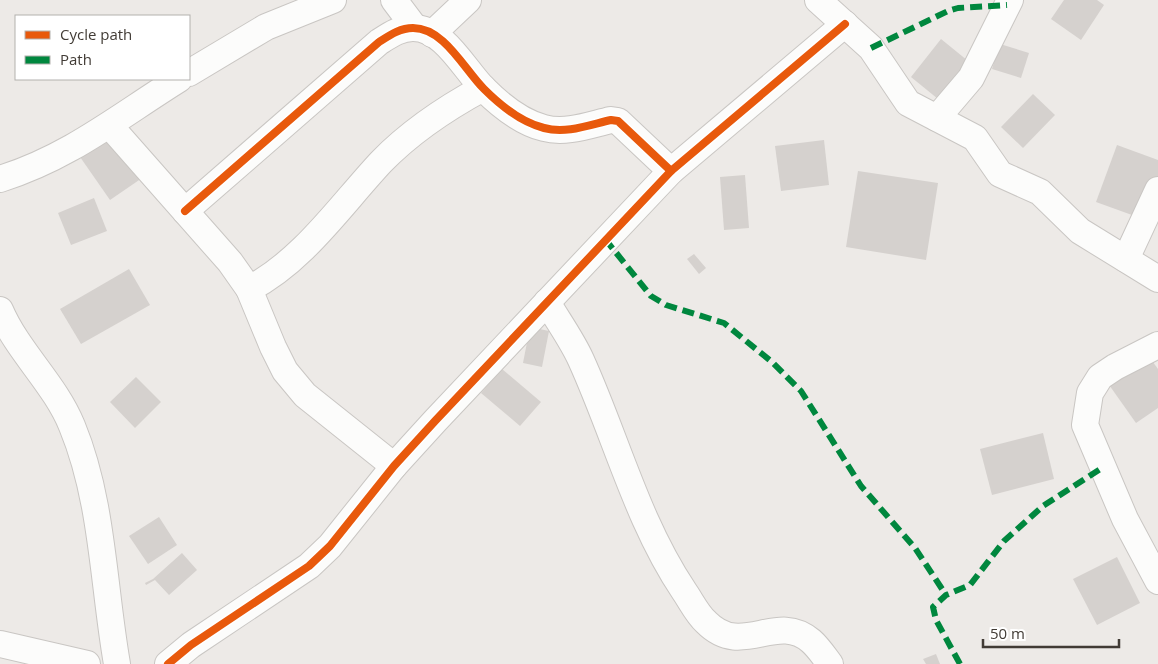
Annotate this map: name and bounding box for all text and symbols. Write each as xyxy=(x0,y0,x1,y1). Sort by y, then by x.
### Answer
legend xyxy=(15,15,190,80)
text: Cycle path xyxy=(60,24,132,44)
text: Path xyxy=(60,49,92,69)
scale bar xyxy=(983,616,1119,648)
text: 50 m xyxy=(990,623,1025,643)

